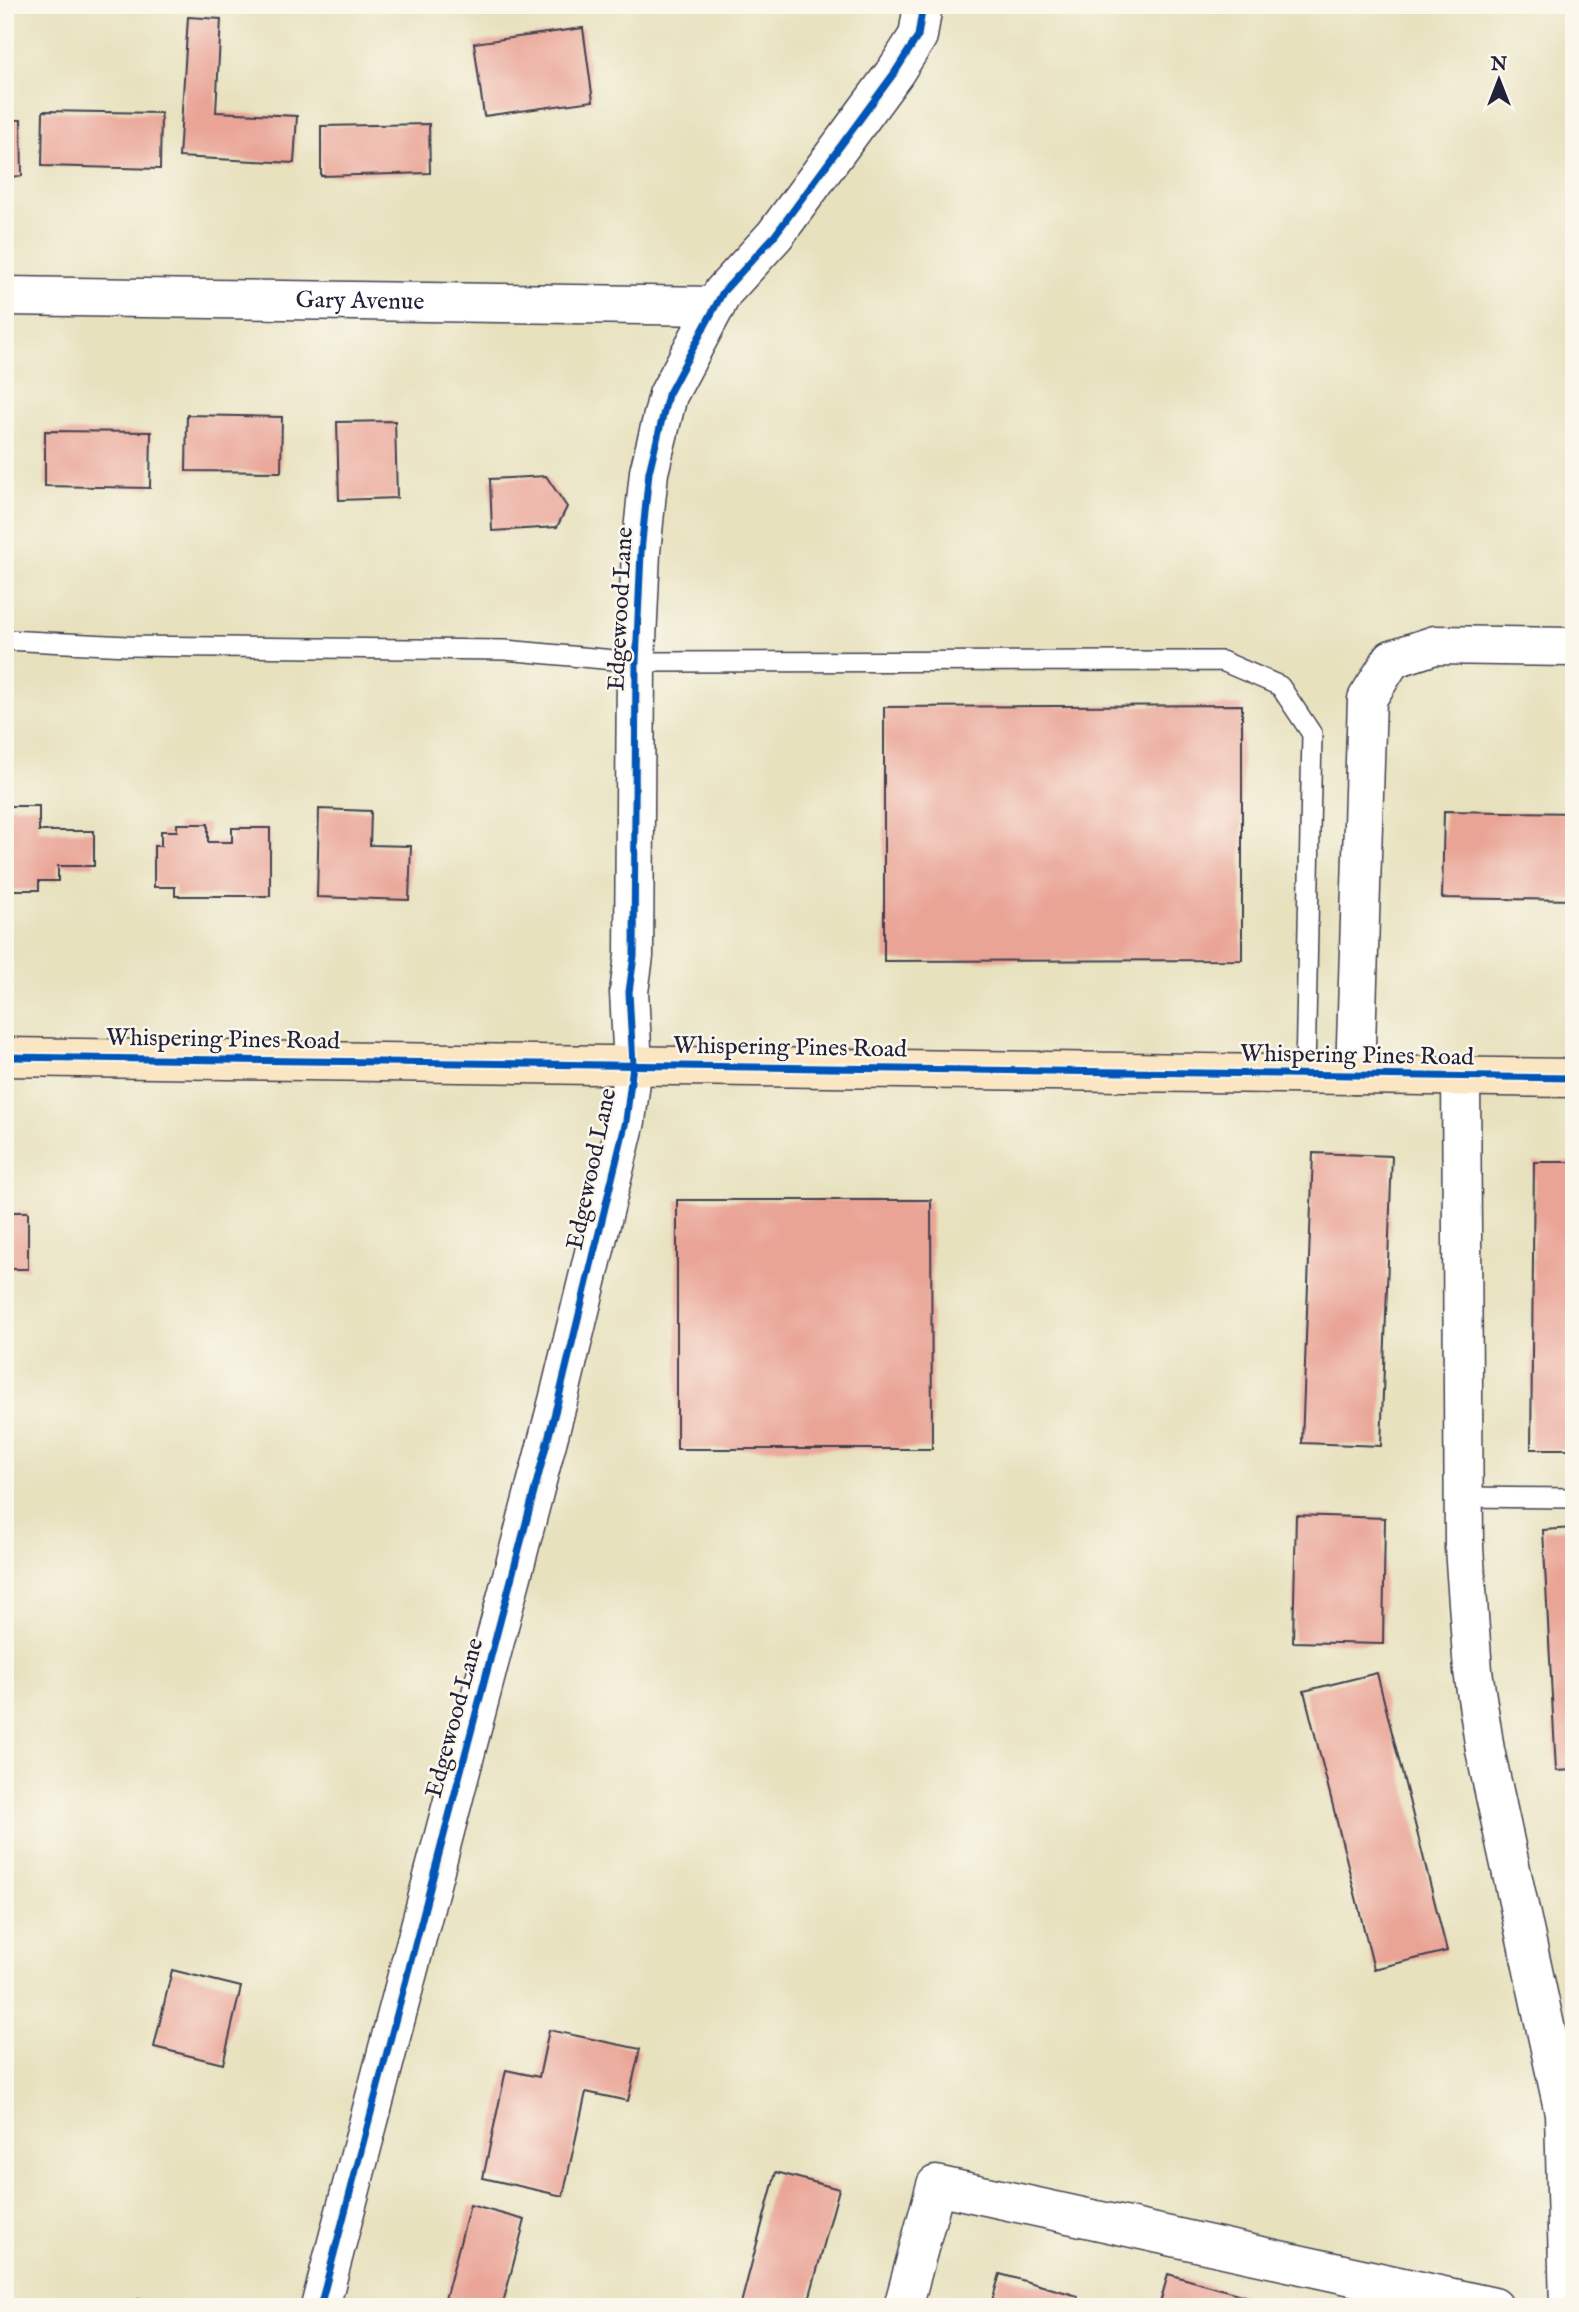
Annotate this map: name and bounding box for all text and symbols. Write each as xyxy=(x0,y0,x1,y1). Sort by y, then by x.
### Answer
north arrow xyxy=(1464,46,1534,116)
text: N xyxy=(1490,53,1508,77)
street label: Gary Avenue xyxy=(295,285,425,317)
street label: Edgewood Lane xyxy=(601,526,641,692)
street label: Whispering Pines Road xyxy=(106,1022,340,1058)
street label: Whispering Pines Road xyxy=(673,1030,907,1066)
street label: Whispering Pines Road xyxy=(1240,1038,1474,1074)
street label: Edgewood Lane xyxy=(560,1085,624,1253)
street label: Edgewood Lane xyxy=(419,1635,491,1801)

